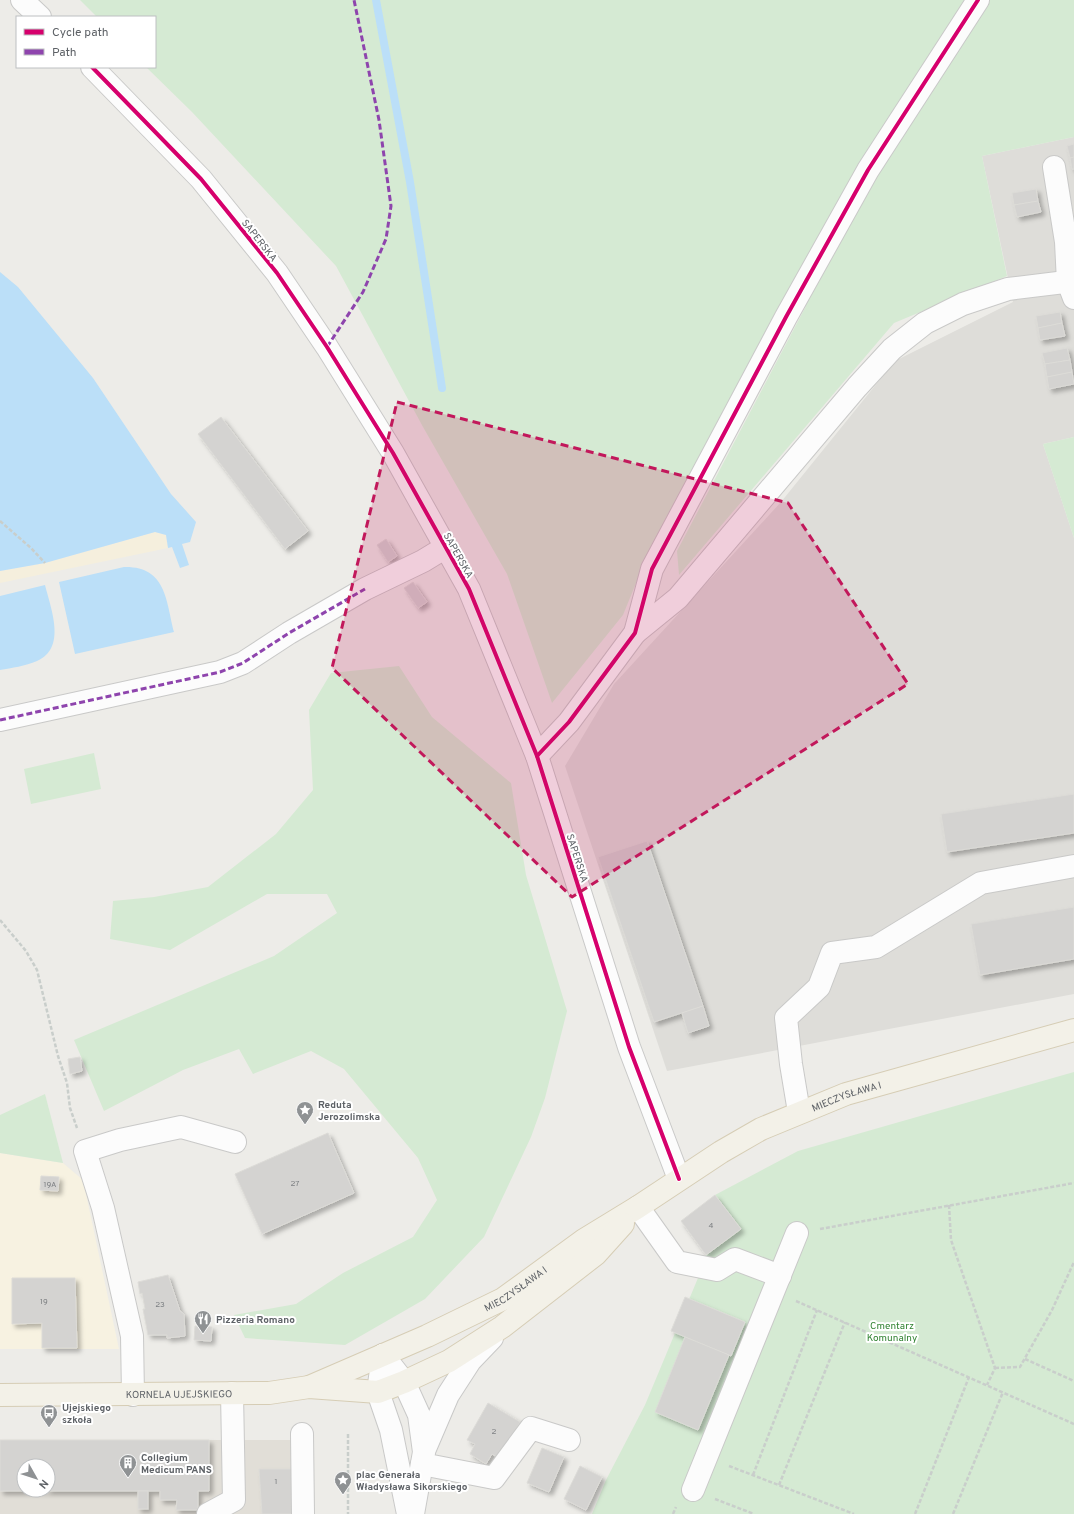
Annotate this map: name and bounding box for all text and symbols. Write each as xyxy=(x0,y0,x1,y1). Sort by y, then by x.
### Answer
legend xyxy=(16,16,156,68)
text: Cycle path xyxy=(52,25,109,41)
text: Path xyxy=(52,45,77,61)
street label: SAPERSKA xyxy=(238,217,280,265)
street label: SAPERSKA xyxy=(440,531,476,581)
street label: SAPERSKA xyxy=(563,833,591,885)
street label: MIECZYSŁAWA I xyxy=(810,1079,883,1115)
place label: Reduta Jerozolimska xyxy=(318,1099,380,1124)
place icon: Reduta Jerozolimska xyxy=(295,1100,315,1125)
house number: 27 xyxy=(291,1179,300,1189)
house number: 19A xyxy=(44,1180,57,1190)
house number: 4 xyxy=(709,1221,714,1231)
street label: MIECZYSŁAWA I xyxy=(482,1264,550,1315)
house number: 19 xyxy=(40,1297,48,1307)
house number: 23 xyxy=(155,1300,165,1310)
restaurant icon: Pizzeria Romano xyxy=(193,1309,213,1334)
place label: Pizzeria Romano xyxy=(216,1314,295,1327)
park label: Cmentarz Komunalny xyxy=(867,1320,917,1345)
street label: KORNELA UJEJSKIEGO xyxy=(126,1388,232,1402)
place label: Ujejskiego szkoła xyxy=(62,1402,111,1427)
bus stop icon: Ujejskiego szkoła xyxy=(39,1403,59,1428)
house number: 2 xyxy=(492,1427,497,1437)
place label: Collegium Medicum PANS xyxy=(141,1452,212,1477)
building icon: Collegium Medicum PANS xyxy=(118,1453,138,1478)
north arrow xyxy=(16,1458,56,1498)
place label: plac Generała Władysława Sikorskiego xyxy=(356,1469,468,1494)
place icon: plac Generała Władysława Sikorskiego xyxy=(333,1470,353,1495)
text: N xyxy=(35,1476,51,1491)
house number: 1 xyxy=(275,1477,277,1487)

